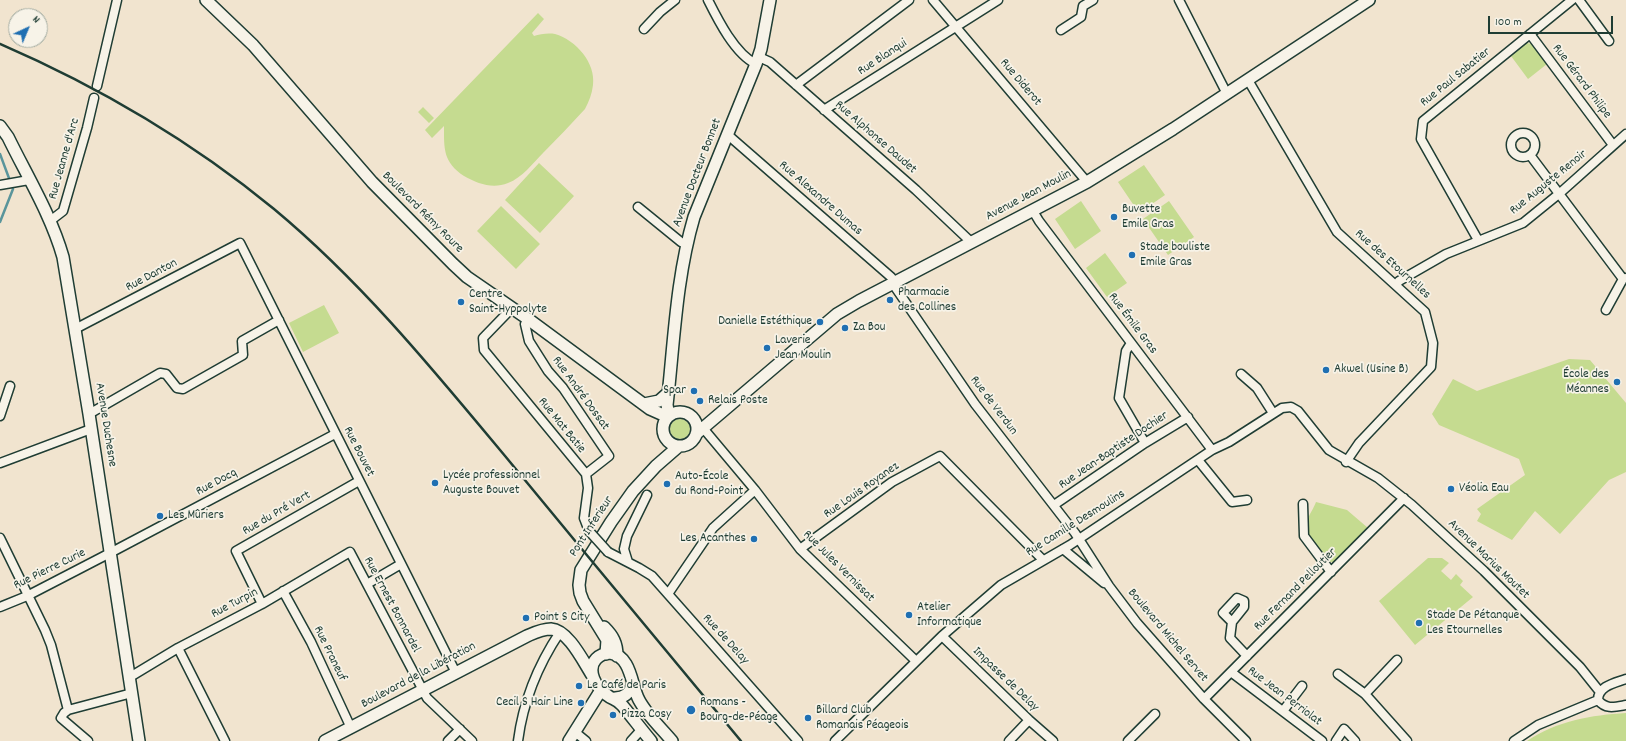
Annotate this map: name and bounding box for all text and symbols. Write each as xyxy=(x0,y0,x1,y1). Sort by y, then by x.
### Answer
north arrow xyxy=(8,8,48,48)
scale bar xyxy=(1490,8,1615,34)
text: N xyxy=(28,12,43,28)
text: 100 m xyxy=(1495,14,1522,31)
street label: Rue Blanqui xyxy=(855,36,911,80)
street label: Rue Gérard Philipe xyxy=(1548,42,1614,122)
street label: Rue Paul Sabatier xyxy=(1418,45,1494,111)
street label: Rue Diderot xyxy=(996,56,1044,110)
street label: Rue Alphonse Daudet xyxy=(831,98,919,178)
street label: Rue Jeanne d'Arc xyxy=(46,117,84,201)
street label: Avenue Docteur Bonnet xyxy=(670,117,726,229)
street label: Rue Auguste Renoir xyxy=(1507,147,1591,219)
street label: Rue Alexandre Dumas xyxy=(775,158,865,240)
street label: Avenue Jean Moulin xyxy=(984,167,1074,225)
street label: Boulevard Rémy Roure xyxy=(378,169,466,257)
place label: Buvette Emile Gras xyxy=(1122,202,1174,233)
marker: Buvette Emile Gras xyxy=(1109,212,1119,222)
street label: Rue des Etournelles xyxy=(1351,227,1433,303)
place label: Stade bouliste Emile Gras xyxy=(1140,240,1210,271)
marker: Stade bouliste Emile Gras xyxy=(1127,250,1137,260)
street label: Rue Danton xyxy=(124,256,180,296)
place label: Pharmacie des Collines xyxy=(898,285,956,316)
place label: Centre Saint-Hyppolyte xyxy=(469,287,547,318)
street label: Rue Émile Gras xyxy=(1104,290,1160,358)
marker: Pharmacie des Collines xyxy=(885,295,895,305)
marker: Centre Saint-Hyppolyte xyxy=(456,297,466,307)
place label: Danielle Estéthique xyxy=(718,314,812,330)
marker: Danielle Estéthique xyxy=(815,317,825,327)
place label: Za Bou xyxy=(853,320,885,336)
marker: Za Bou xyxy=(840,323,850,333)
place label: Laverie Jean Moulin xyxy=(775,333,831,364)
marker: Laverie Jean Moulin xyxy=(762,343,772,353)
street label: Rue André Dossat xyxy=(548,354,612,434)
place label: Akwel (Usine B) xyxy=(1334,362,1408,378)
marker: Akwel (Usine B) xyxy=(1321,365,1331,375)
place label: École des Méannes xyxy=(1563,367,1609,398)
street label: Rue de Verdun xyxy=(966,373,1020,439)
marker: École des Méannes xyxy=(1612,377,1622,387)
street label: Avenue Duchesne xyxy=(91,382,119,468)
place label: Spar xyxy=(663,383,686,399)
marker: Spar xyxy=(689,386,699,396)
place label: Relais Poste xyxy=(708,393,768,409)
street label: Rue Mat Batie xyxy=(534,395,588,457)
marker: Relais Poste xyxy=(695,396,705,406)
street label: Rue Jean-Baptiste Dochier xyxy=(1056,409,1172,493)
street label: Rue Bouvet xyxy=(339,424,377,480)
street label: Rue Louis Royanez xyxy=(821,459,903,523)
street label: Rue Docq xyxy=(194,466,240,500)
place label: Lycée professionnel Auguste Bouvet xyxy=(443,468,540,499)
place label: Auto-École du Rond-Point xyxy=(675,469,743,500)
marker: Lycée professionnel Auguste Bouvet xyxy=(430,478,440,488)
marker: Auto-École du Rond-Point xyxy=(662,479,672,489)
place label: Véolia Eau xyxy=(1459,481,1509,497)
marker: Véolia Eau xyxy=(1446,484,1456,494)
street label: Rue Camille Desmoulins xyxy=(1023,487,1129,561)
street label: Rue du Pré Vert xyxy=(240,488,314,540)
street label: Pont Inferieur xyxy=(567,494,617,560)
place label: Les Mûriers xyxy=(168,508,224,524)
marker: Les Mûriers xyxy=(155,511,165,521)
street label: Avenue Marius Moutet xyxy=(1444,517,1532,603)
street label: Rue Jules Vernissat xyxy=(799,528,877,606)
place label: Les Acanthes xyxy=(680,531,746,547)
marker: Les Acanthes xyxy=(749,534,759,544)
street label: Rue Fernand Pelloutier xyxy=(1251,545,1341,635)
street label: Rue Pierre Curie xyxy=(12,546,88,594)
street label: Rue Ernest Bonnardel xyxy=(359,554,423,656)
street label: Rue Turpin xyxy=(209,585,261,623)
street label: Boulevard Michel Servet xyxy=(1123,586,1211,686)
place label: Atelier Informatique xyxy=(917,600,982,631)
place label: Stade De Pétanque Les Etournelles xyxy=(1427,608,1519,639)
place label: Point S City xyxy=(534,610,589,626)
marker: Atelier Informatique xyxy=(904,610,914,620)
street label: Rue de Delay xyxy=(698,612,752,668)
marker: Point S City xyxy=(521,613,531,623)
marker: Stade De Pétanque Les Etournelles xyxy=(1414,618,1424,628)
street label: Rue Praneuf xyxy=(309,624,349,684)
street label: Boulevard de la Libération xyxy=(359,639,479,713)
street label: Impasse de Delay xyxy=(969,644,1041,716)
street label: Rue Jean Perriolat xyxy=(1244,664,1324,730)
place label: Le Café de Paris xyxy=(587,678,666,694)
marker: Le Café de Paris xyxy=(574,681,584,691)
place label: Cecil S Hair Line xyxy=(496,695,573,711)
place label: Romans - Bourg-de-Péage xyxy=(700,695,778,726)
marker: Cecil S Hair Line xyxy=(576,698,586,708)
place label: Billard Club Romanais Péageois xyxy=(816,703,909,734)
marker: Romans - Bourg-de-Péage xyxy=(685,704,697,716)
place label: Pizza Cosy xyxy=(621,707,671,723)
marker: Pizza Cosy xyxy=(608,710,618,720)
marker: Billard Club Romanais Péageois xyxy=(803,713,813,723)

